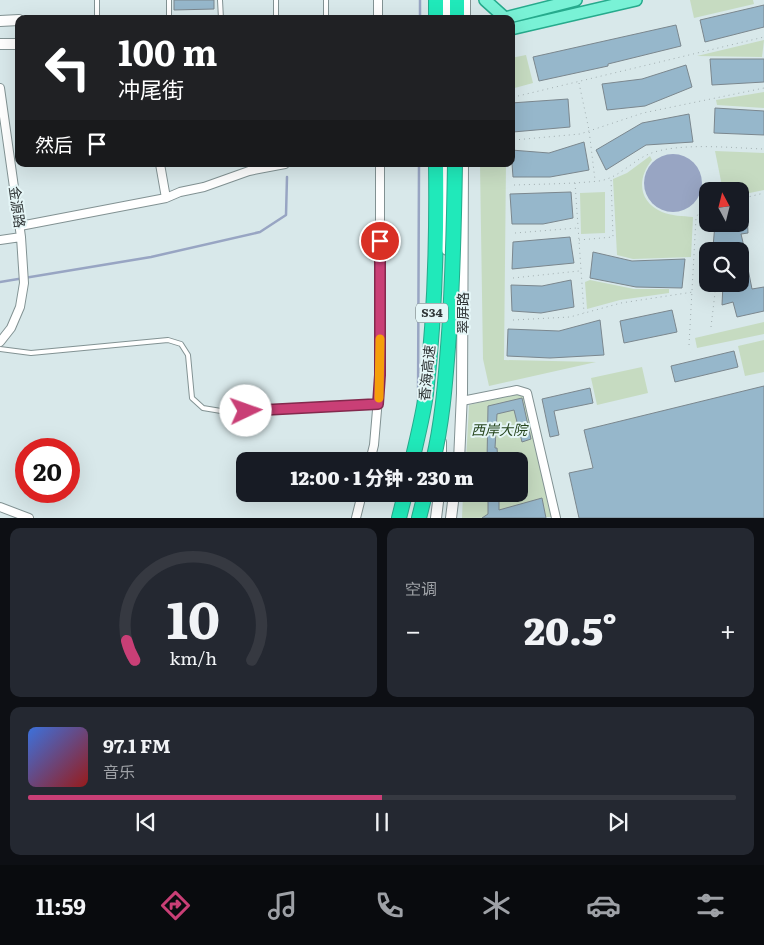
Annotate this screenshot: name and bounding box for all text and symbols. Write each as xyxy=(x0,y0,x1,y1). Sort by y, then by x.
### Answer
text: 100 m xyxy=(118,25,218,77)
icon: left xyxy=(35,35,100,100)
text: 冲尾街 xyxy=(118,72,184,105)
text: 然后 xyxy=(35,130,73,158)
icon: arrive xyxy=(83,130,111,158)
north arrow xyxy=(699,182,749,232)
map controls xyxy=(699,182,749,292)
street label: 金源路 xyxy=(5,185,31,229)
pin xyxy=(359,220,401,262)
icon: arrive xyxy=(366,227,394,255)
button: search xyxy=(699,242,749,292)
street label: 翠屏路 xyxy=(452,292,472,334)
road number: S34 xyxy=(416,304,448,322)
street label: 香海高速 xyxy=(413,344,439,402)
position arrow xyxy=(219,384,271,436)
park label: 西岸大院 xyxy=(471,419,529,439)
speed limit sign: 20 xyxy=(15,438,80,503)
text: 12:00 · 1 分钟 · 230 m xyxy=(291,463,473,491)
text: 空调 xyxy=(405,576,437,600)
text: 10 xyxy=(167,577,220,655)
text: 20.5° xyxy=(524,600,617,657)
text: − xyxy=(405,608,421,650)
text: + xyxy=(720,608,736,650)
text: km/h xyxy=(170,644,217,671)
text: 97.1 FM xyxy=(103,731,171,759)
text: 音乐 xyxy=(103,759,135,783)
icon: previous xyxy=(132,808,160,836)
icon: pause xyxy=(368,808,396,836)
icon: next xyxy=(604,808,632,836)
icon: directions xyxy=(158,888,193,923)
icon: music xyxy=(265,888,300,923)
icon: phone xyxy=(372,888,407,923)
icon: climate xyxy=(479,888,514,923)
icon: car xyxy=(586,888,621,923)
icon: filters xyxy=(693,888,728,923)
text: 11:59 xyxy=(36,889,86,922)

